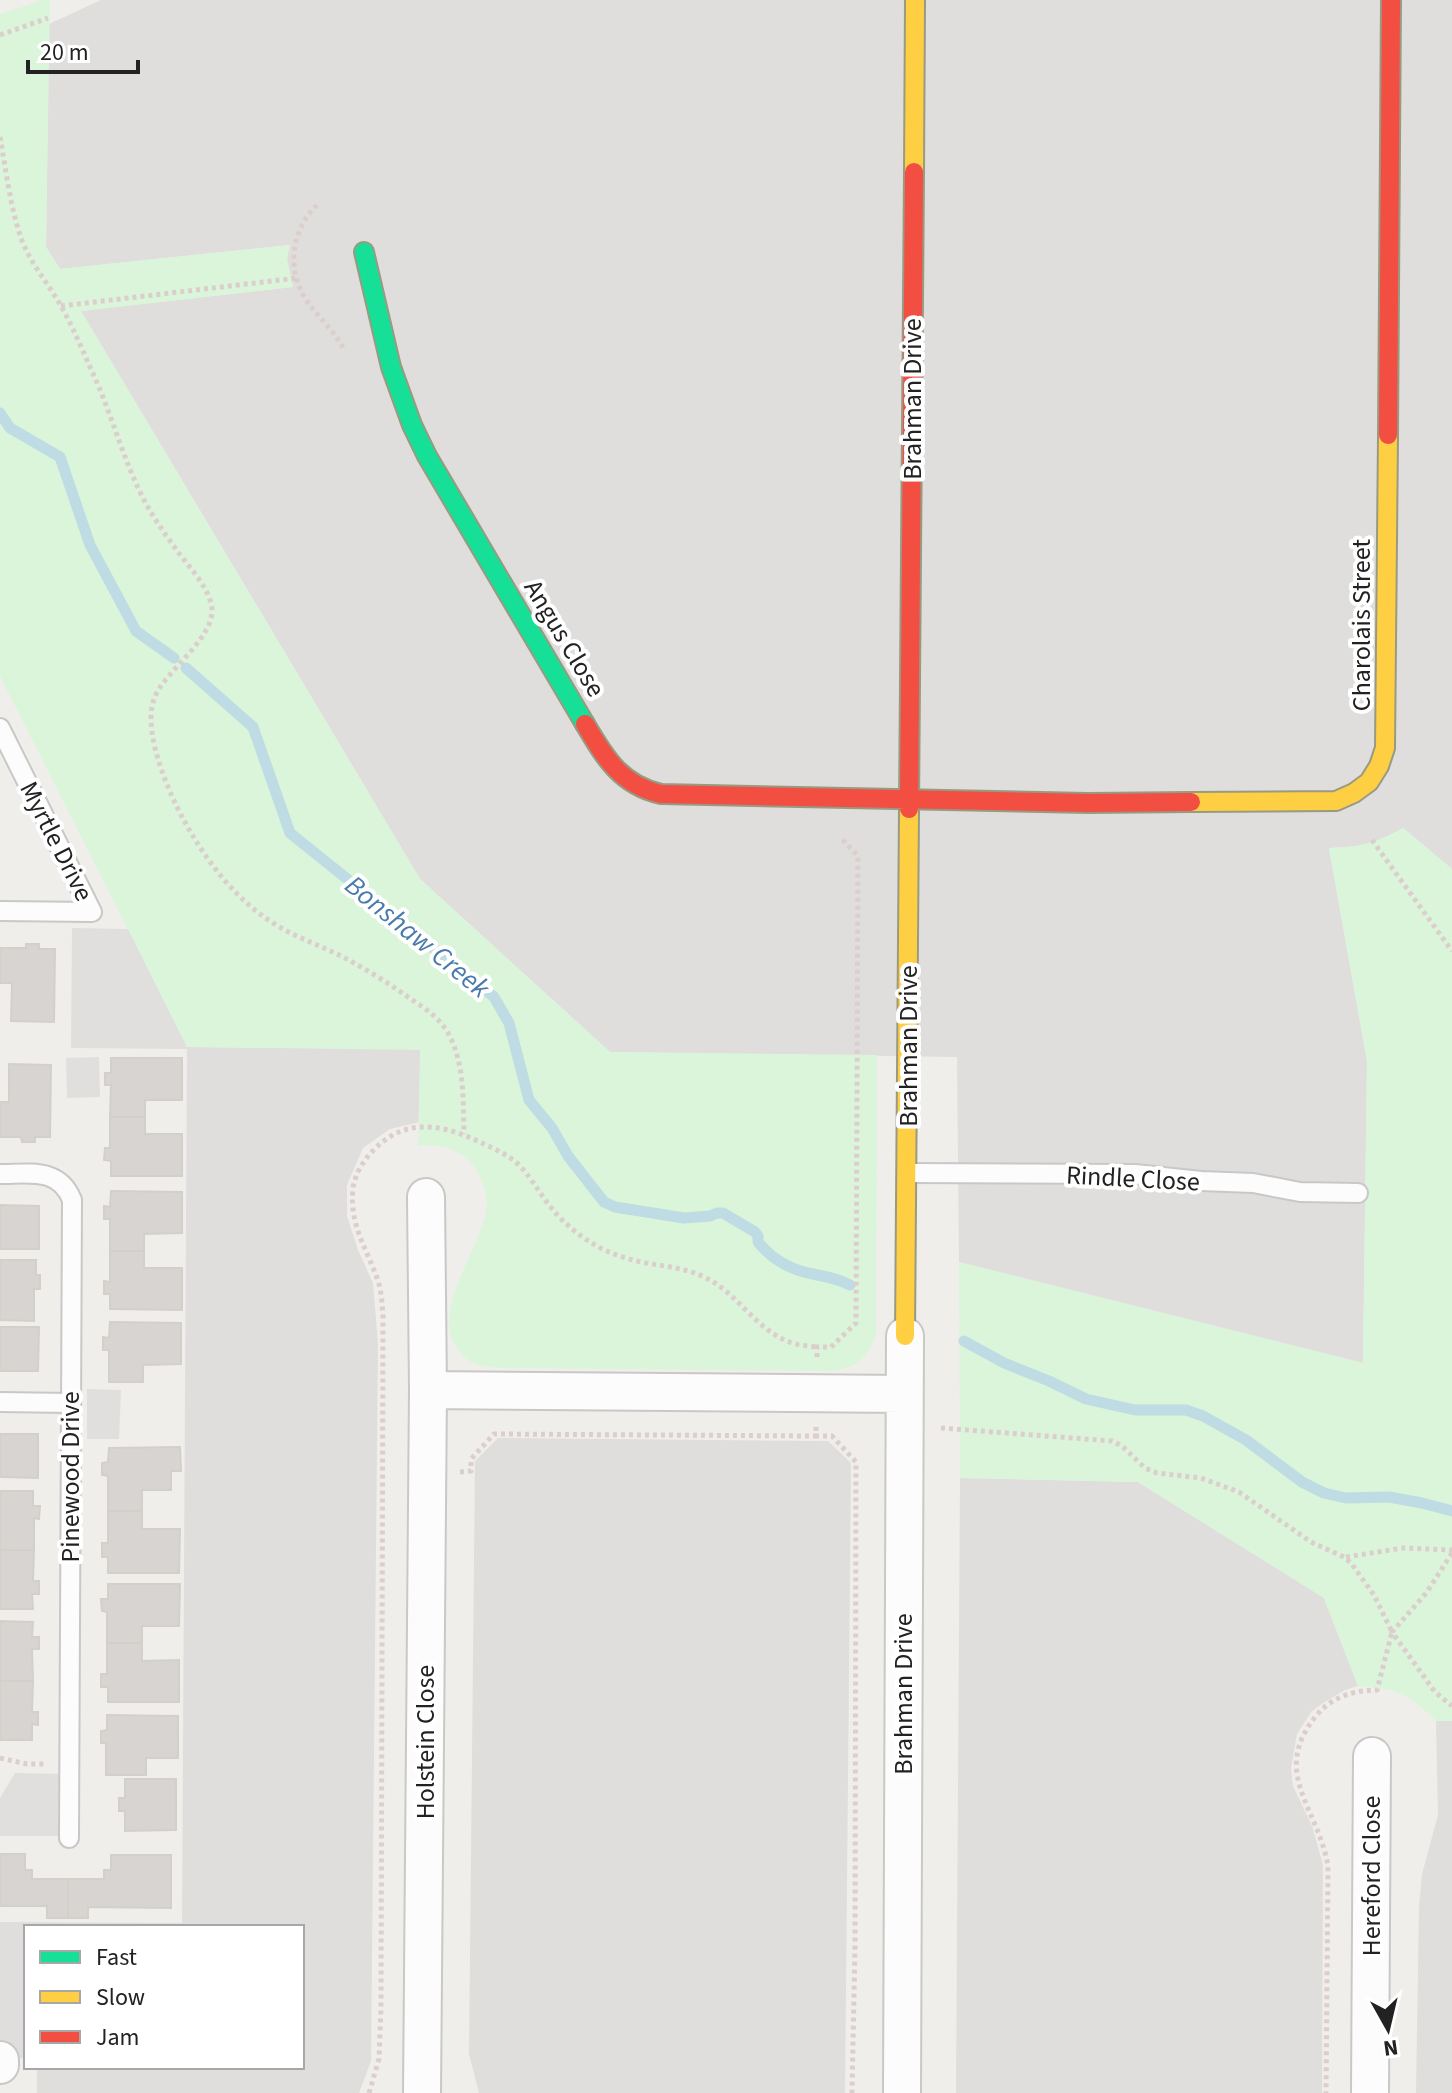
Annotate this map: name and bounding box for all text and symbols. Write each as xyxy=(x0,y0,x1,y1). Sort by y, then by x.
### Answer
scale bar xyxy=(28,24,138,74)
text: 20 m xyxy=(40,35,89,70)
street label: Brahman Drive xyxy=(894,318,931,480)
street label: Charolais Street xyxy=(1343,539,1380,711)
street label: Angus Close xyxy=(515,573,614,704)
street label: Myrtle Drive xyxy=(11,775,103,908)
water label: Bonshaw Creek xyxy=(336,866,499,1008)
street label: Brahman Drive xyxy=(890,965,927,1127)
street label: Rindle Close xyxy=(1065,1157,1201,1200)
street label: Pinewood Drive xyxy=(52,1391,89,1563)
street label: Brahman Drive xyxy=(885,1613,922,1775)
street label: Holstein Close xyxy=(407,1665,444,1819)
street label: Hereford Close xyxy=(1353,1796,1390,1956)
legend xyxy=(24,1925,304,2069)
text: Fast xyxy=(96,1940,137,1975)
text: Slow xyxy=(96,1980,145,2015)
north arrow xyxy=(1348,1989,1428,2069)
text: Jam xyxy=(96,2020,140,2055)
text: N xyxy=(1381,2031,1400,2065)

